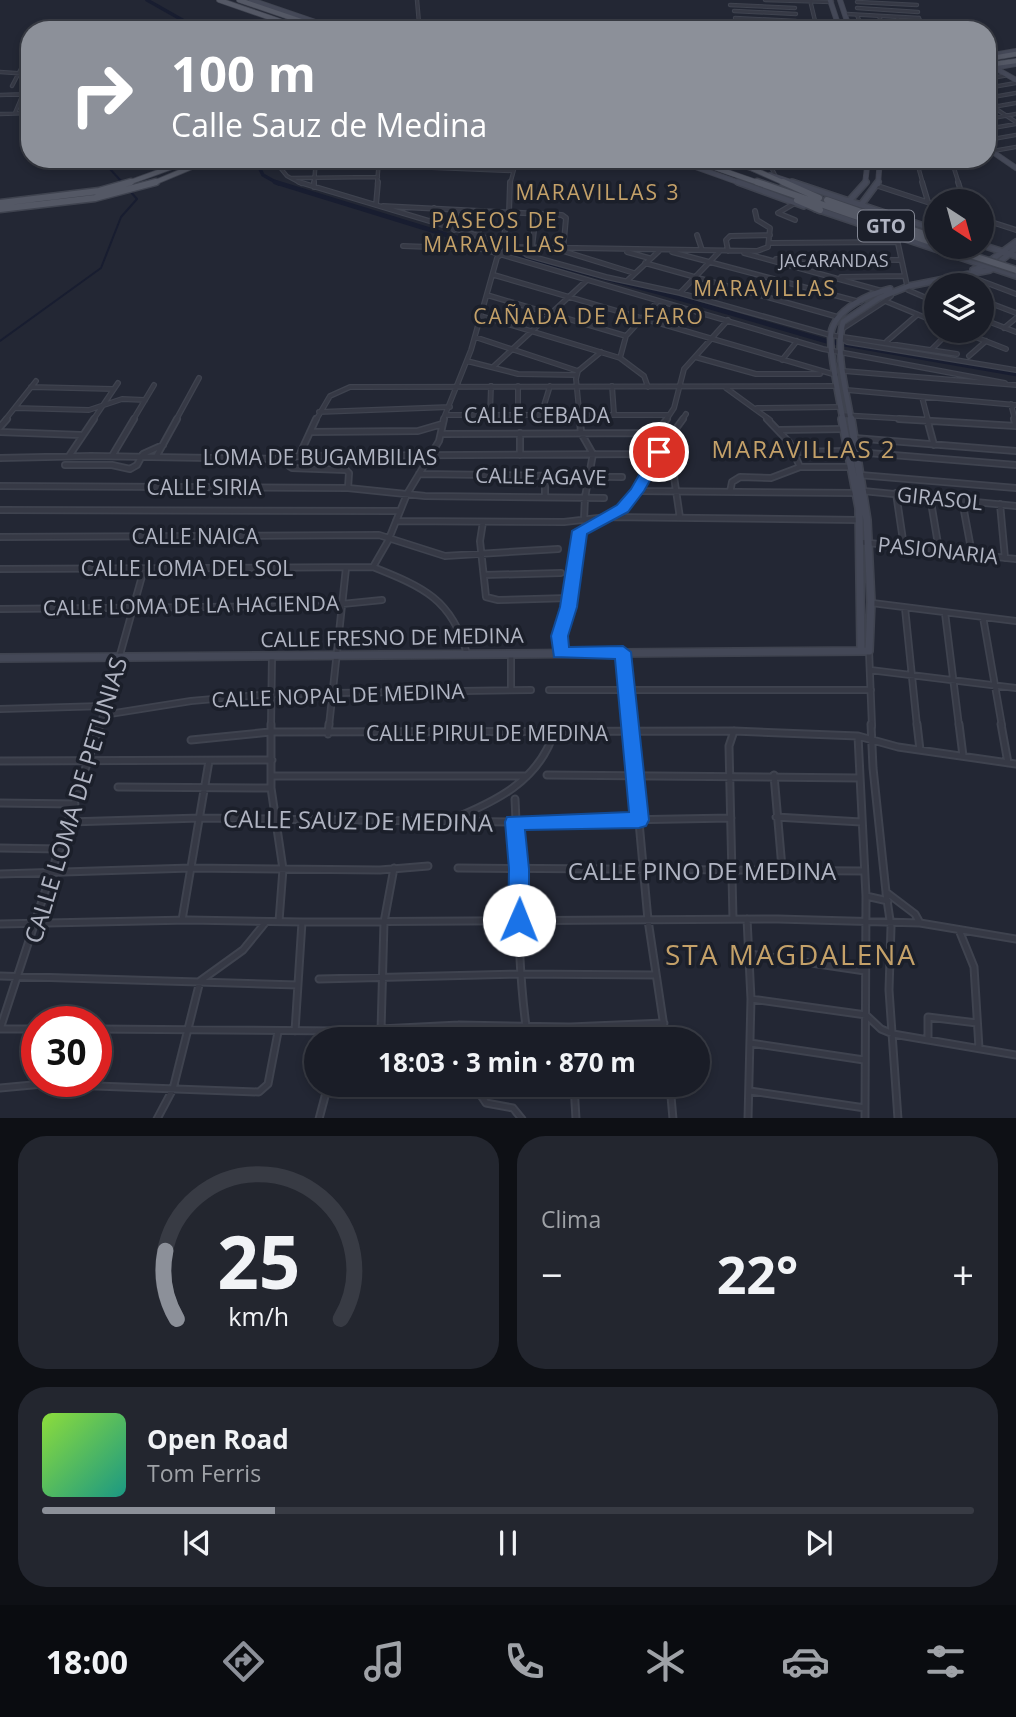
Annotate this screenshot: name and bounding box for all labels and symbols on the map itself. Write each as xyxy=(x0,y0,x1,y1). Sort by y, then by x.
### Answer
district label: MARAVILLAS 3 xyxy=(516,178,680,206)
north arrow xyxy=(924,189,994,259)
district label: PASEOS DE MARAVILLAS xyxy=(423,206,567,258)
road number: GTO xyxy=(858,210,914,242)
street label: JACARANDAS xyxy=(777,248,889,272)
district label: MARAVILLAS xyxy=(693,274,837,302)
district label: CAÑADA DE ALFARO xyxy=(473,302,705,330)
street label: CALLE CEBADA xyxy=(464,401,611,429)
pin xyxy=(629,422,689,482)
district label: MARAVILLAS 2 xyxy=(711,432,897,465)
street label: LOMA DE BUGAMBILIAS xyxy=(203,443,437,471)
street label: CALLE AGAVE xyxy=(475,461,607,491)
street label: CALLE SIRIA xyxy=(146,473,262,501)
street label: GIRASOL xyxy=(896,480,984,516)
street label: CALLE NAICA xyxy=(131,522,259,550)
street label: PASIONARIA xyxy=(876,530,1000,570)
street label: CALLE LOMA DEL SOL xyxy=(81,554,293,582)
street label: CALLE LOMA DE LA HACIENDA xyxy=(43,588,340,622)
street label: CALLE FRESNO DE MEDINA xyxy=(260,621,525,653)
street label: CALLE LOMA DE PETUNIAS xyxy=(16,653,134,947)
street label: CALLE NOPAL DE MEDINA xyxy=(211,677,466,713)
street label: CALLE PIRUL DE MEDINA xyxy=(366,719,609,747)
street label: CALLE SAUZ DE MEDINA xyxy=(223,801,494,839)
street label: CALLE PINO DE MEDINA xyxy=(568,854,837,887)
position arrow xyxy=(482,883,556,957)
district label: STA MAGDALENA xyxy=(665,935,917,973)
speed limit sign: 30 xyxy=(21,1006,112,1097)

